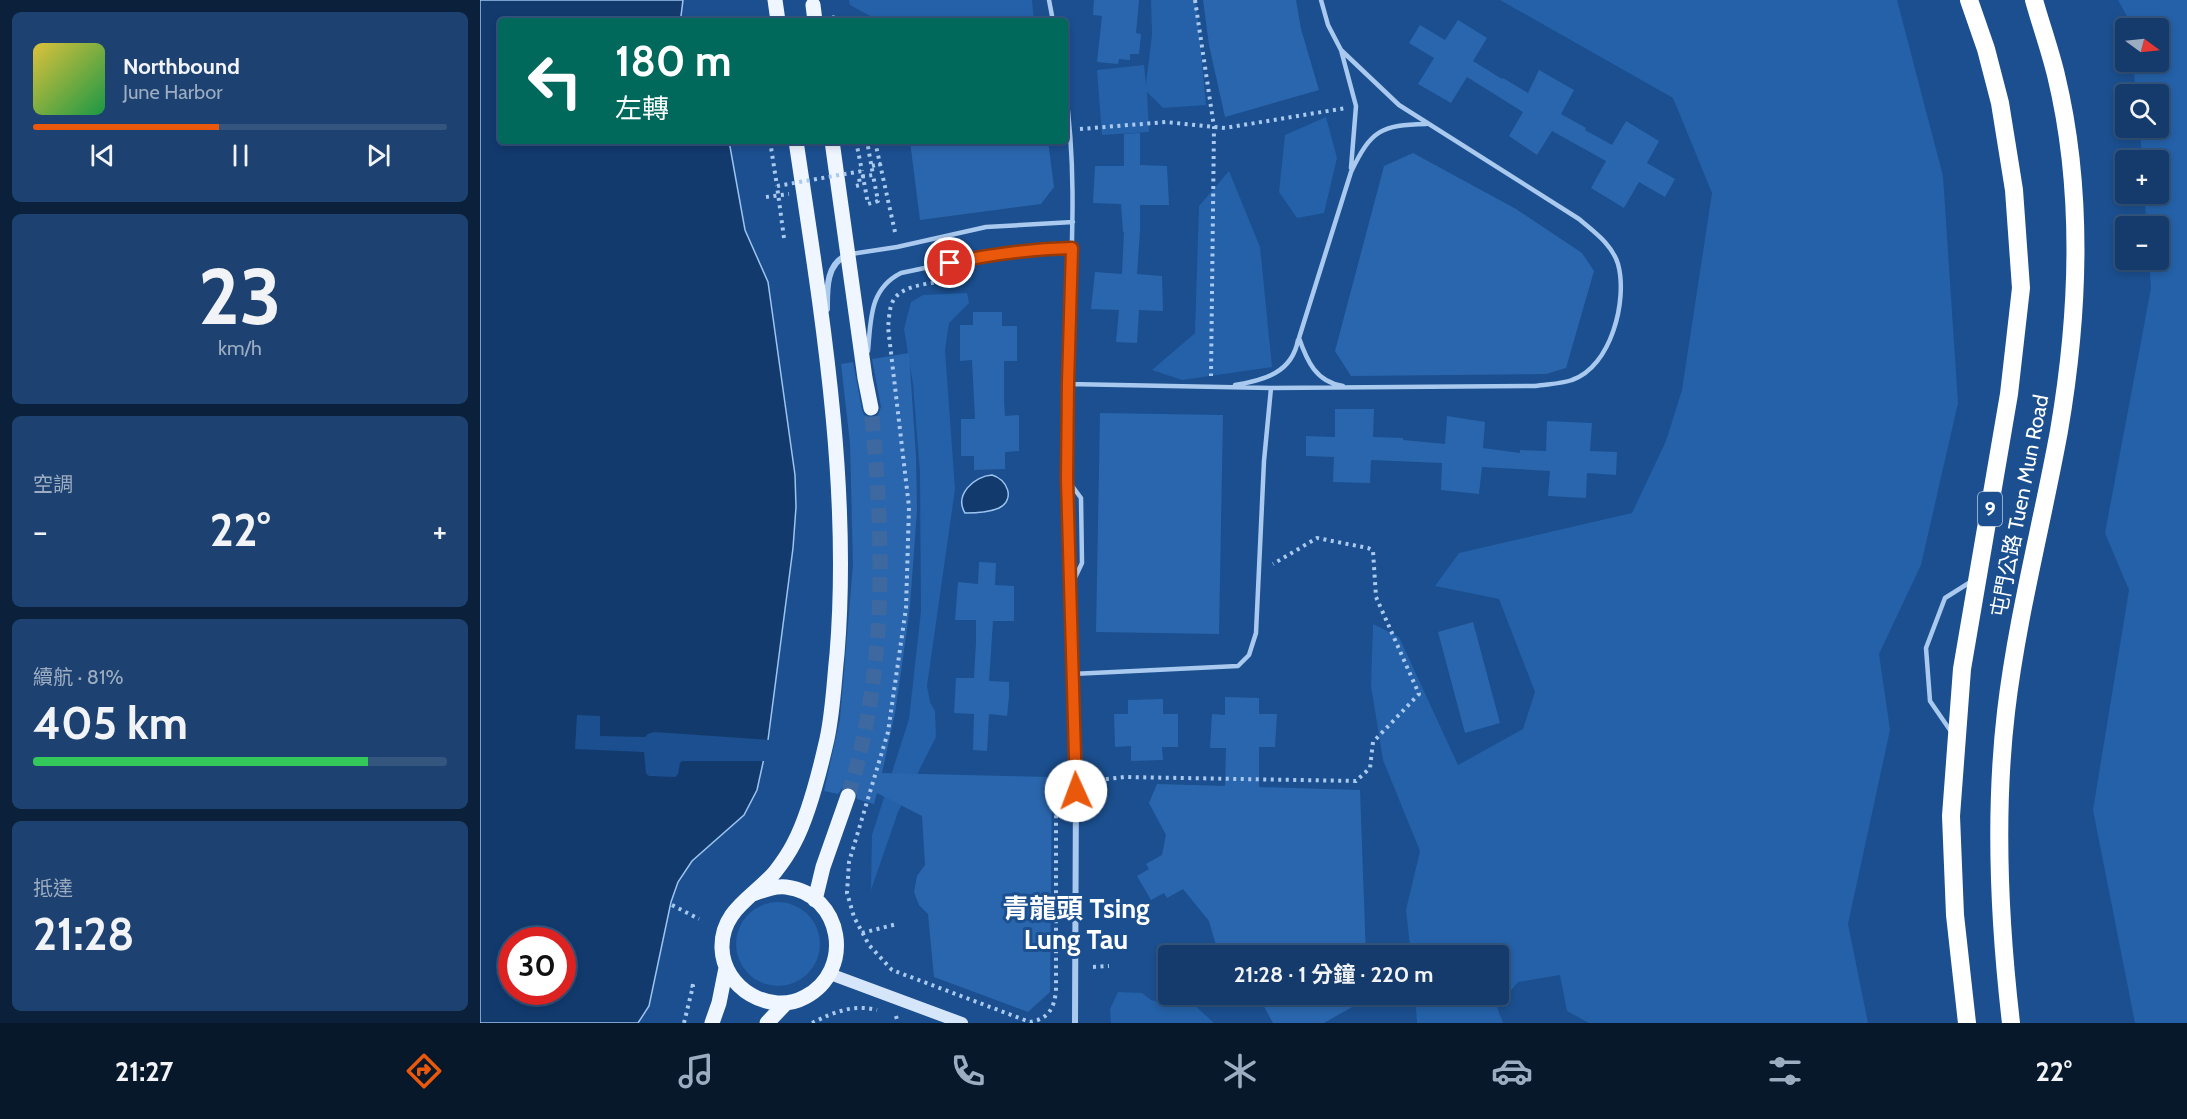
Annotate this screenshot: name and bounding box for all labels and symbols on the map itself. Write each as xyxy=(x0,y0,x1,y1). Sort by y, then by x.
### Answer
north arrow xyxy=(2115,18,2169,72)
pin xyxy=(924,237,975,288)
street label: 屯門公路 Tuen Mun Road xyxy=(1986,393,2053,619)
road number: 9 xyxy=(1978,492,2002,526)
position arrow xyxy=(1044,759,1108,823)
district label: 青龍頭 Tsing Lung Tau xyxy=(1002,892,1150,956)
speed limit sign: 30 xyxy=(498,927,576,1005)

